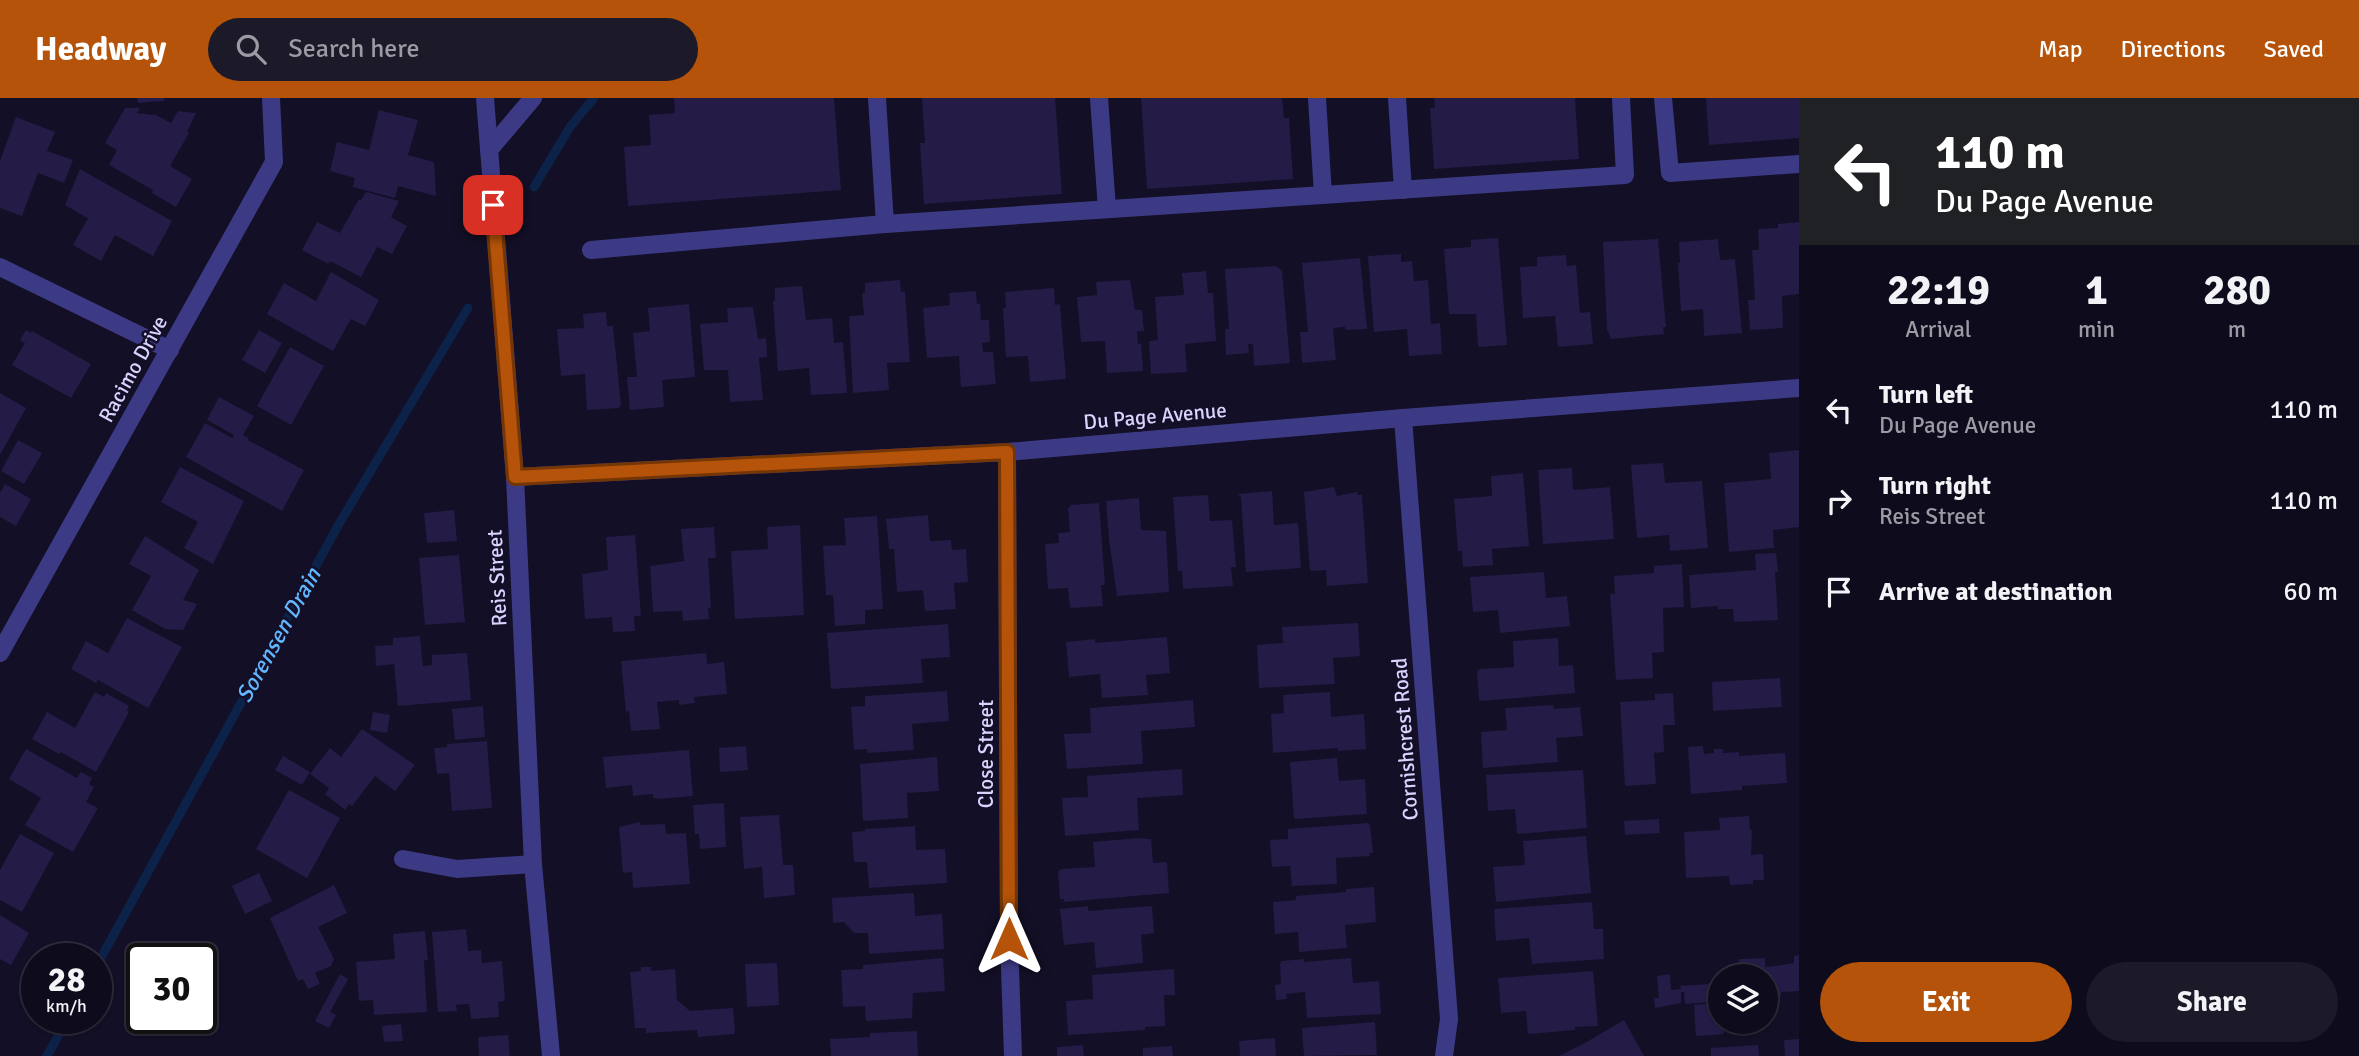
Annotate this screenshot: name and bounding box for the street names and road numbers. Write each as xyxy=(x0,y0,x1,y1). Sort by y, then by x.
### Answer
street label: Racimo Drive xyxy=(93,311,173,427)
street label: Du Page Avenue xyxy=(1082,397,1228,435)
street label: Reis Street xyxy=(481,529,513,627)
street label: Cornishcrest Road xyxy=(1386,657,1424,821)
street label: Close Street xyxy=(973,700,999,808)

